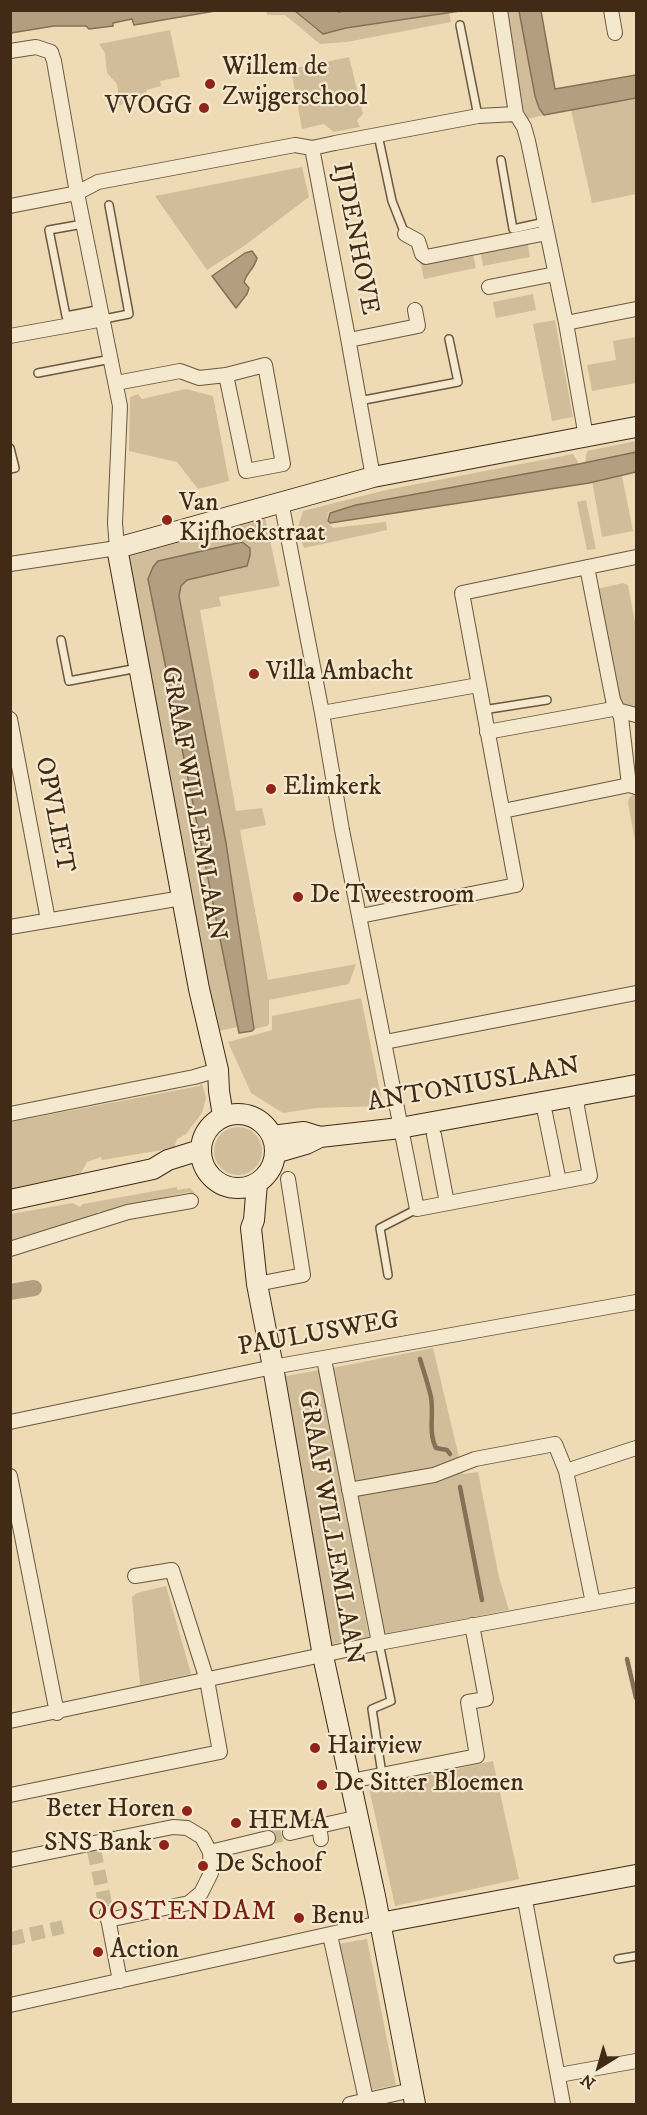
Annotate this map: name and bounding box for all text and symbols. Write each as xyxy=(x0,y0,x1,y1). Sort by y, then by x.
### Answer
place label: Willem de Zwijgerschool xyxy=(222,53,367,114)
marker: Willem de Zwijgerschool xyxy=(203,77,217,91)
place label: VVOGG xyxy=(105,92,192,124)
marker: VVOGG xyxy=(197,101,211,115)
street label: IJDENHOVE xyxy=(324,160,384,318)
place label: Van Kijfhoekstraat xyxy=(179,489,325,550)
marker: Van Kijfhoekstraat xyxy=(160,513,174,527)
place label: Villa Ambacht xyxy=(266,658,413,690)
street label: GRAAF WILLEMLAAN xyxy=(153,664,231,944)
marker: Villa Ambacht xyxy=(247,667,261,681)
street label: OPVLIET xyxy=(27,754,79,876)
place label: Elimkerk xyxy=(283,773,381,805)
marker: Elimkerk xyxy=(264,782,278,796)
place label: De Tweestroom xyxy=(310,881,474,913)
marker: De Tweestroom xyxy=(291,890,305,904)
street label: ANTONIUSLAAN xyxy=(365,1052,583,1120)
street label: PAULUSWEG xyxy=(236,1305,402,1365)
street label: GRAAF WILLEMLAAN xyxy=(290,1388,368,1668)
place label: Hairview xyxy=(327,1732,422,1764)
marker: Hairview xyxy=(308,1741,322,1755)
place label: De Sitter Bloemen xyxy=(334,1769,524,1801)
marker: De Sitter Bloemen xyxy=(315,1778,329,1792)
place label: Beter Horen xyxy=(45,1795,175,1827)
marker: Beter Horen xyxy=(180,1804,194,1818)
place label: HEMA xyxy=(248,1807,329,1839)
marker: HEMA xyxy=(229,1816,243,1830)
place label: SNS Bank xyxy=(44,1829,152,1861)
marker: SNS Bank xyxy=(157,1838,171,1852)
place label: De Schoof xyxy=(215,1850,323,1882)
marker: De Schoof xyxy=(196,1859,210,1873)
district label: OOSTENDAM xyxy=(88,1897,278,1929)
place label: Benu xyxy=(311,1902,364,1934)
marker: Benu xyxy=(292,1911,306,1925)
place label: Action xyxy=(110,1936,179,1968)
marker: Action xyxy=(91,1945,105,1959)
north arrow xyxy=(569,2037,629,2097)
text: N xyxy=(577,2069,599,2093)

